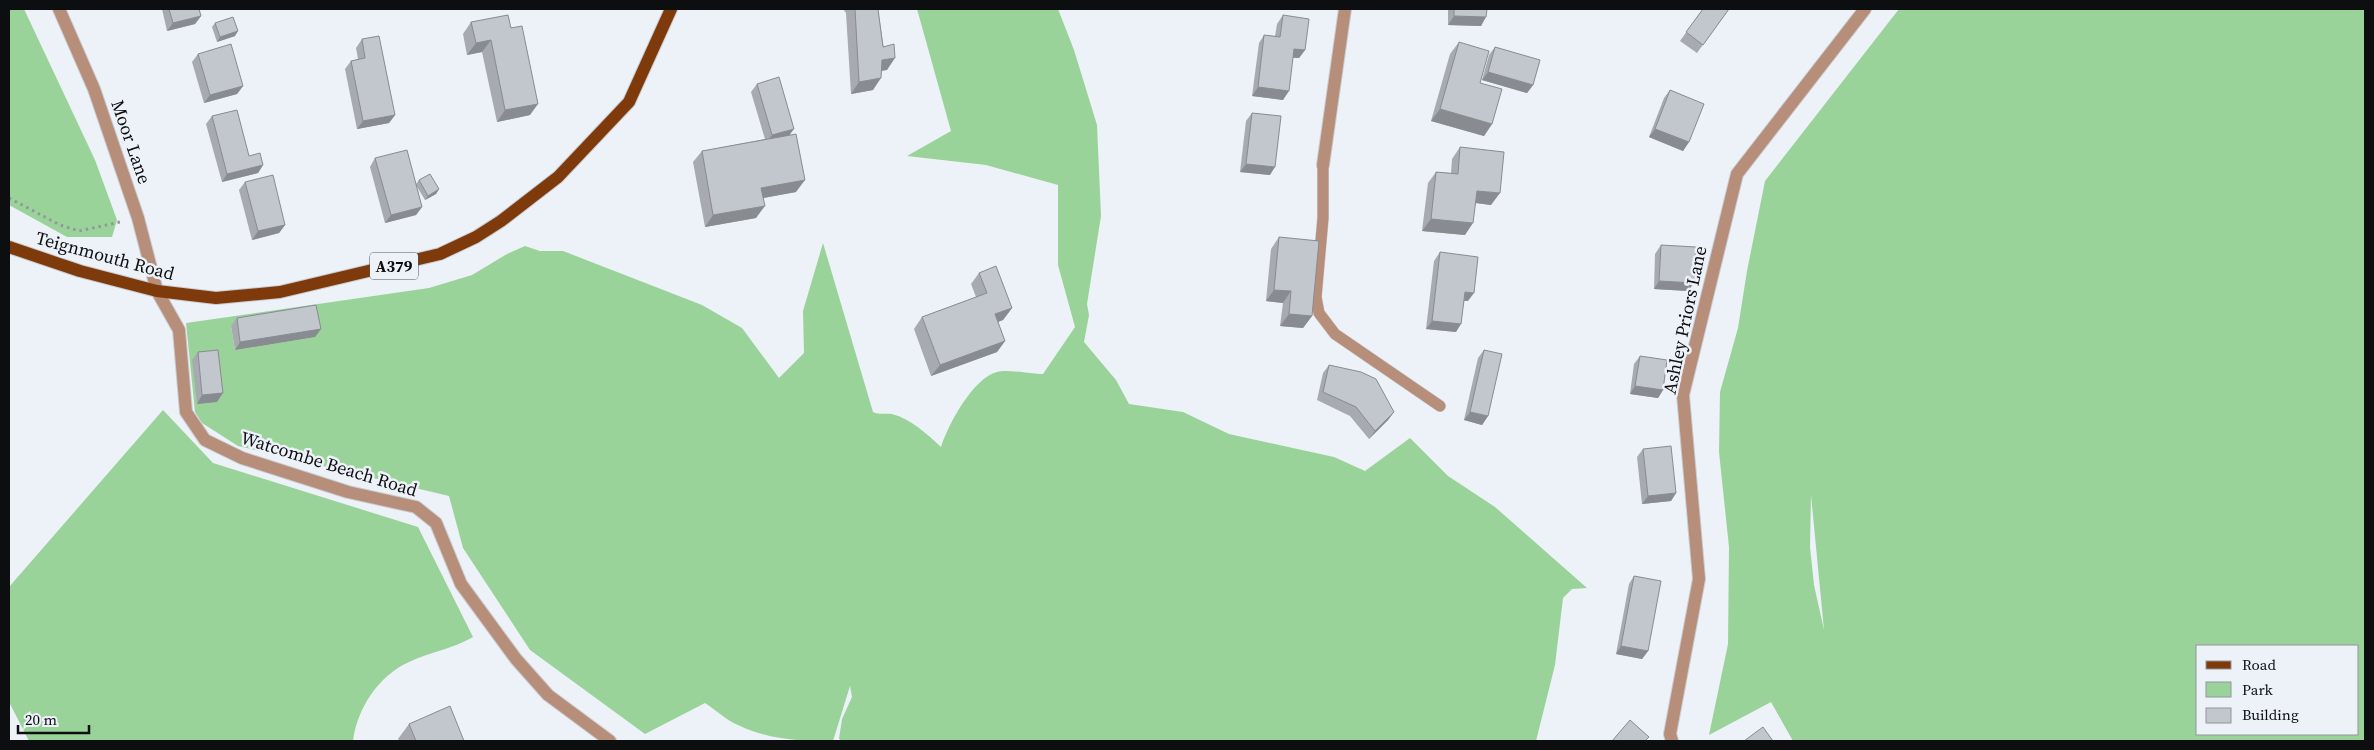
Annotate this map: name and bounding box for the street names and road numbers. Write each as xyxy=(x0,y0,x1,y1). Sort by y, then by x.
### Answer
street label: Moor Lane xyxy=(105,96,158,187)
street label: Teignmouth Road xyxy=(33,225,177,286)
street label: Ashley Priors Lane xyxy=(1657,244,1712,396)
road number: A379 xyxy=(370,252,418,280)
street label: Watcombe Beach Road xyxy=(238,425,421,502)

